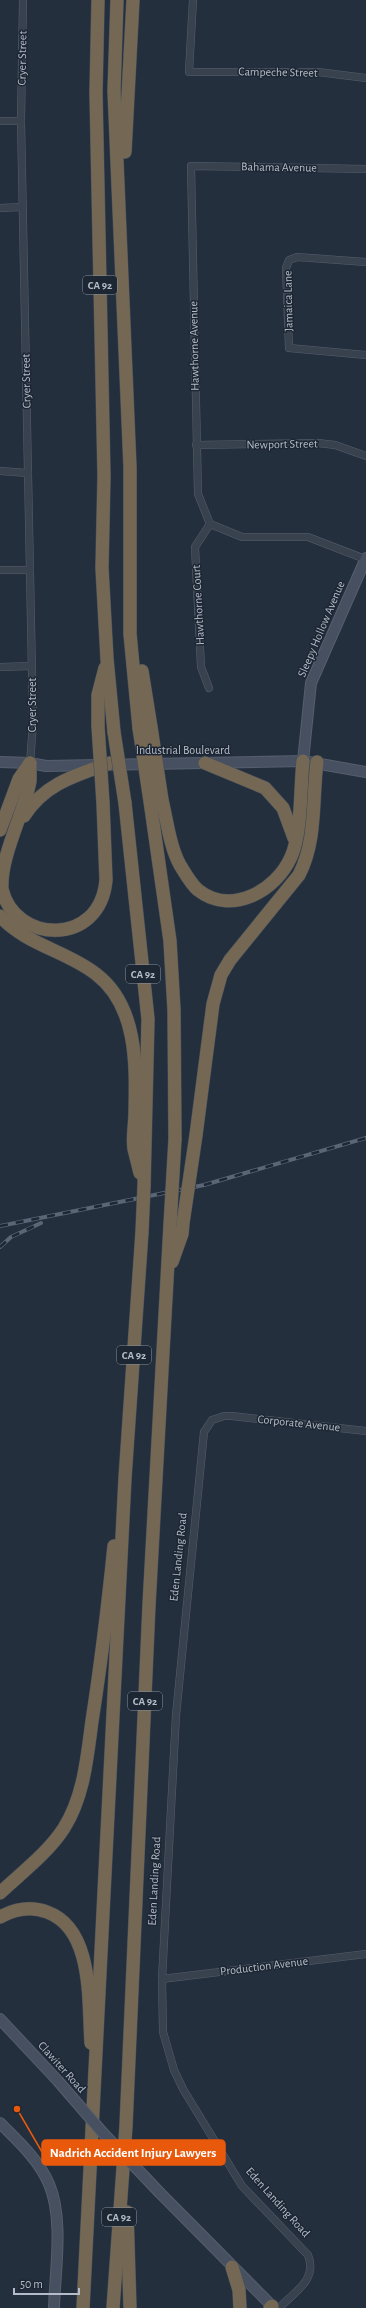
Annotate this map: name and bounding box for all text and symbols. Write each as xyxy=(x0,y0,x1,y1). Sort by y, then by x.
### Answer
street label: Cryer Street xyxy=(16,30,29,85)
street label: Campeche Street xyxy=(238,65,318,79)
street label: Bahama Avenue xyxy=(241,160,317,174)
street label: Jamaica Lane xyxy=(281,270,295,332)
road number: CA 92 xyxy=(83,276,117,294)
street label: Hawthorne Avenue xyxy=(187,301,201,391)
street label: Cryer Street xyxy=(20,353,33,408)
street label: Newport Street xyxy=(246,437,318,451)
street label: Hawthorne Court xyxy=(190,564,206,645)
street label: Sleepy Hollow Avenue xyxy=(295,579,348,679)
street label: Cryer Street xyxy=(26,678,39,732)
street label: Industrial Boulevard xyxy=(136,744,230,756)
road number: CA 92 xyxy=(126,965,160,983)
road number: CA 92 xyxy=(117,1346,151,1364)
street label: Corporate Avenue xyxy=(257,1413,341,1433)
street label: Eden Landing Road xyxy=(167,1512,189,1602)
road number: CA 92 xyxy=(128,1692,162,1710)
street label: Eden Landing Road xyxy=(146,1836,162,1926)
street label: Production Avenue xyxy=(219,1955,309,1977)
street label: Clawiter Road xyxy=(36,2039,88,2095)
callout: Nadrich Accident Injury Lawyers xyxy=(42,2140,225,2165)
text: Nadrich Accident Injury Lawyers xyxy=(50,2147,216,2160)
street label: Eden Landing Road xyxy=(244,2165,312,2239)
road number: CA 92 xyxy=(102,2208,136,2226)
scale bar xyxy=(14,2270,79,2296)
text: 50 m xyxy=(20,2278,43,2290)

